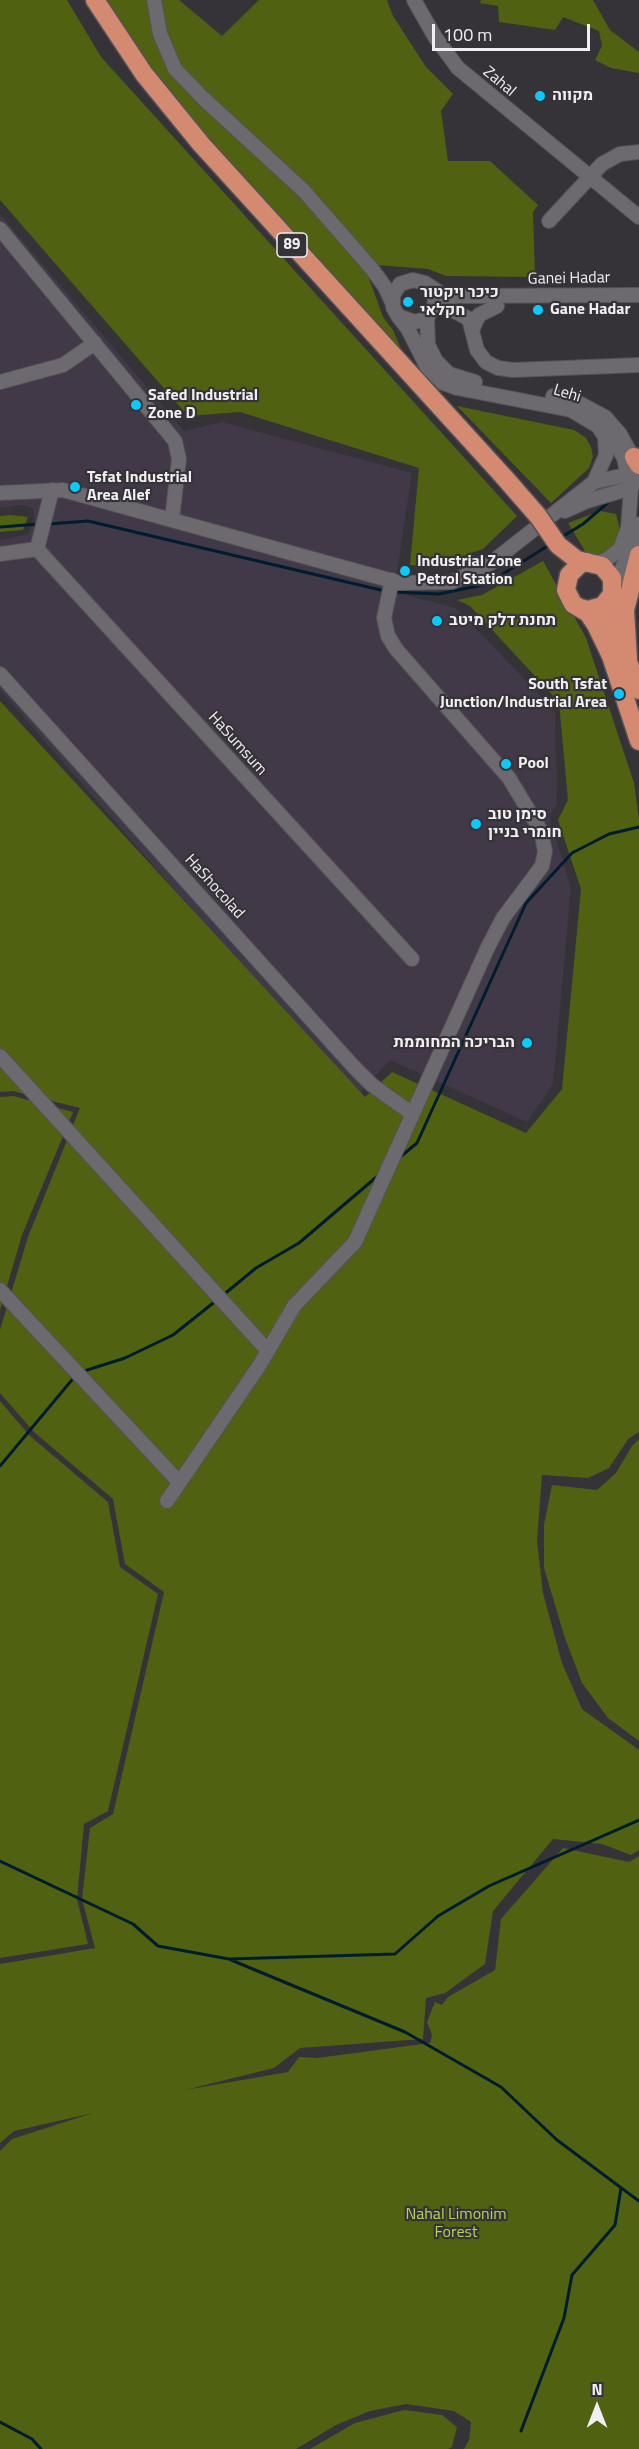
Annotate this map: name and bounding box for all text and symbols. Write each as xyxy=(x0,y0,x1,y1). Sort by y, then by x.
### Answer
scale bar xyxy=(435,12,592,50)
text: 100 m xyxy=(443,21,492,48)
street label: Zahal xyxy=(479,63,519,101)
place label: מקווה xyxy=(552,86,593,106)
marker: מקווה xyxy=(533,89,547,103)
road number: 89 xyxy=(277,233,307,257)
street label: Ganei Hadar xyxy=(528,269,610,289)
place label: כיכר ויקטור חקלאי xyxy=(420,283,499,321)
marker: כיכר ויקטור חקלאי xyxy=(401,295,415,309)
place label: Gane Hadar xyxy=(550,300,630,320)
marker: Gane Hadar xyxy=(531,303,545,317)
street label: Lehi xyxy=(551,381,583,407)
place label: Safed Industrial Zone D xyxy=(148,386,258,424)
marker: Safed Industrial Zone D xyxy=(129,398,143,412)
place label: Tsfat Industrial Area Alef xyxy=(87,468,192,506)
marker: Tsfat Industrial Area Alef xyxy=(68,480,82,494)
place label: Industrial Zone Petrol Station xyxy=(417,552,521,590)
marker: Industrial Zone Petrol Station xyxy=(398,564,412,578)
place label: תחנת דלק מיטב xyxy=(449,611,556,631)
marker: תחנת דלק מיטב xyxy=(430,614,444,628)
place label: South Tsfat Junction/Industrial Area xyxy=(440,675,607,713)
marker: South Tsfat Junction/Industrial Area xyxy=(612,687,626,701)
street label: HaSumsum xyxy=(204,708,270,780)
place label: Pool xyxy=(518,754,549,774)
marker: Pool xyxy=(499,757,513,771)
place label: סימן טוב חומרי בניין xyxy=(488,805,562,843)
marker: סימן טוב חומרי בניין xyxy=(469,817,483,831)
street label: HaShocolad xyxy=(180,851,248,923)
place label: הבריכה המחוממת xyxy=(394,1033,515,1053)
marker: הבריכה המחוממת xyxy=(520,1036,534,1050)
park label: Nahal Limonim Forest xyxy=(405,2205,507,2243)
north arrow xyxy=(567,2377,627,2437)
text: N xyxy=(591,2377,603,2401)

